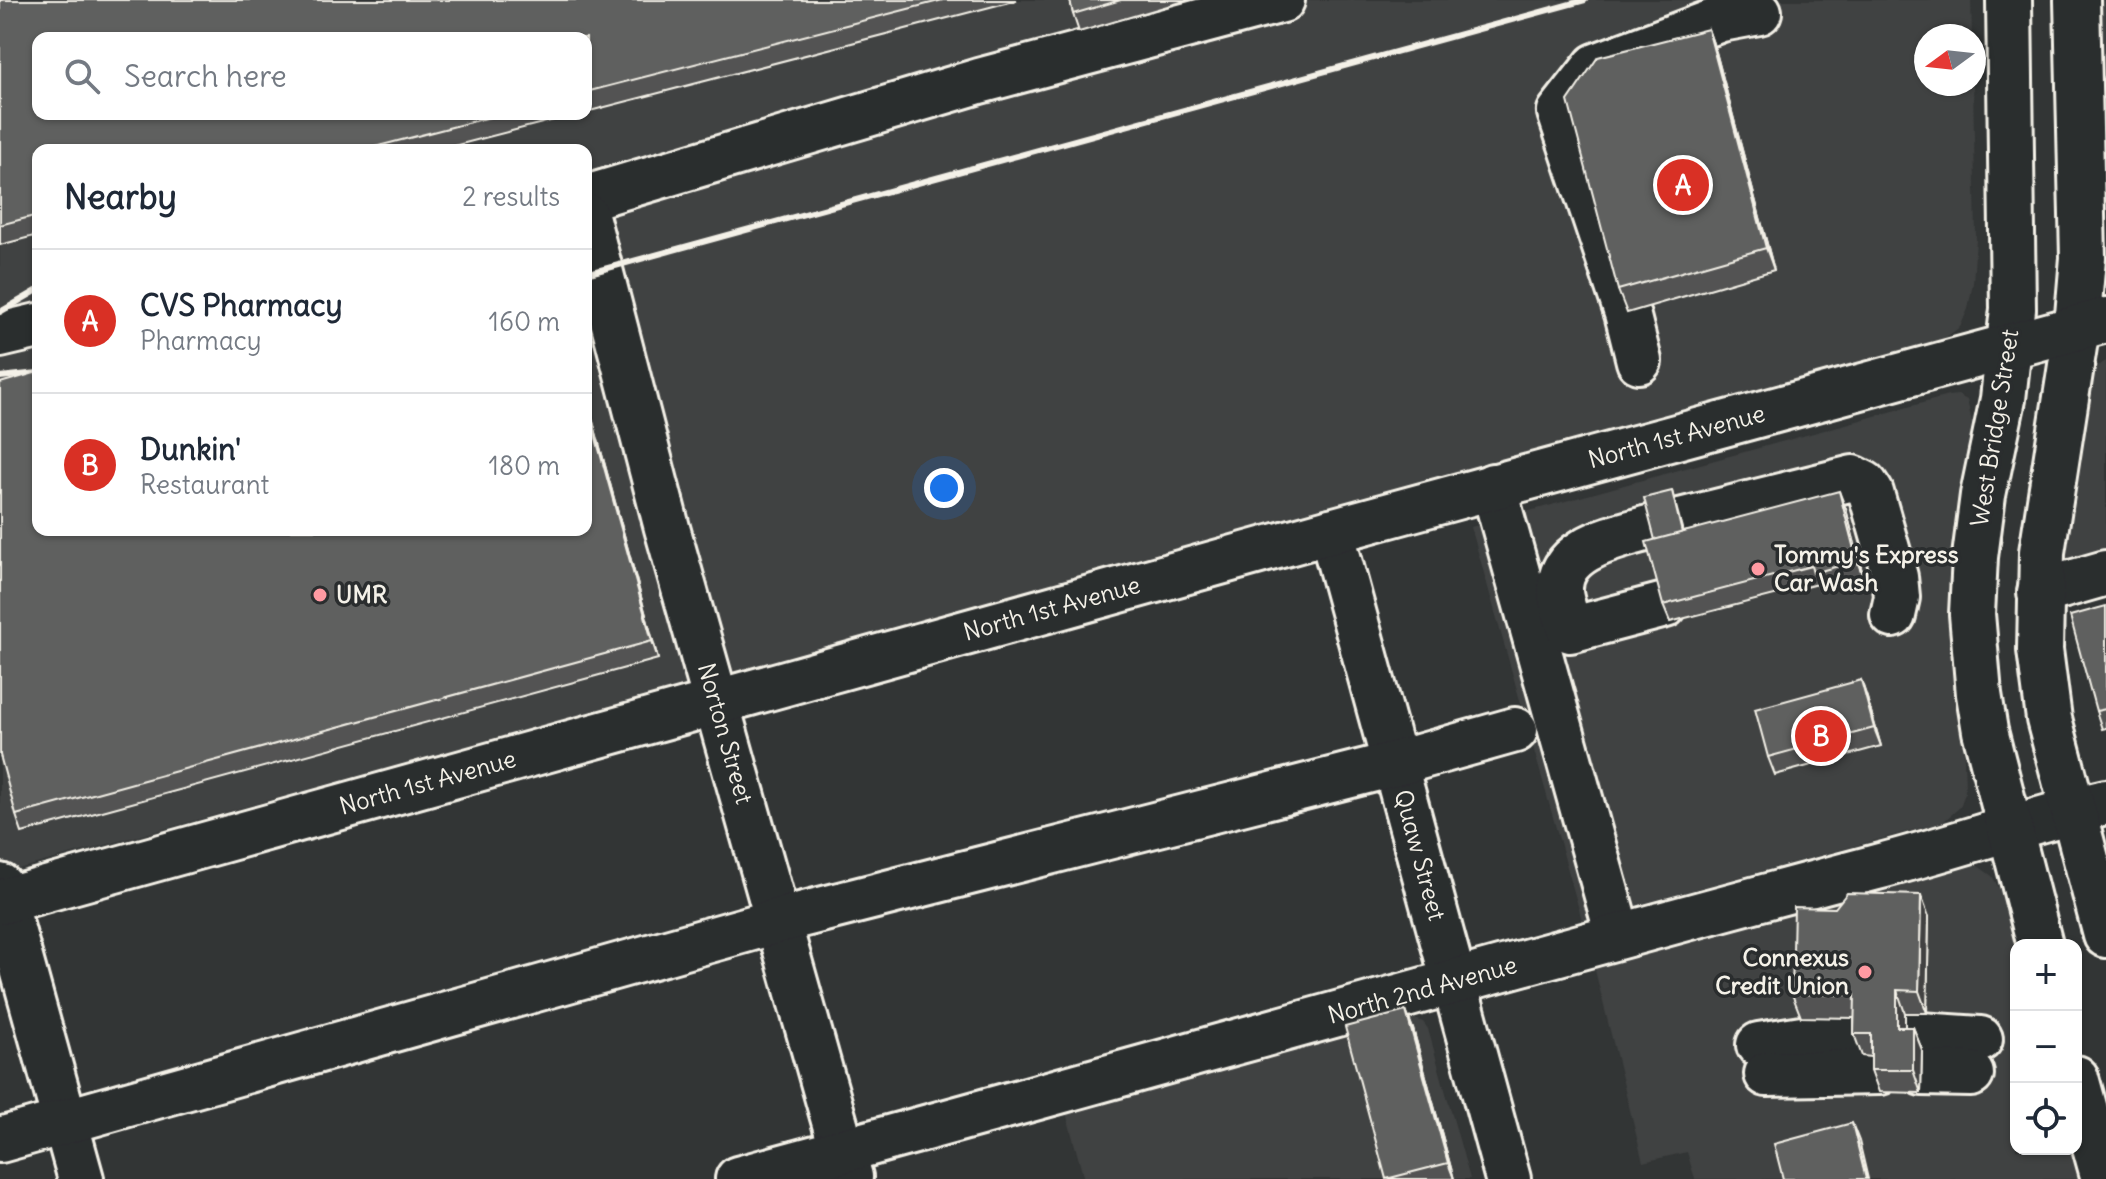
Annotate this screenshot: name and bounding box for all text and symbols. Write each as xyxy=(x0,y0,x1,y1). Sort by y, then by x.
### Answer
north arrow xyxy=(1914,24,1986,96)
search box xyxy=(32,32,592,120)
icon: search xyxy=(60,54,104,98)
text: Search here xyxy=(124,57,287,95)
pin: A xyxy=(1657,155,1709,215)
text: Nearby xyxy=(64,175,177,218)
text: 2 results xyxy=(462,180,560,213)
text: CVS Pharmacy xyxy=(140,286,343,324)
text: A xyxy=(82,305,98,338)
text: 160 m xyxy=(489,305,560,338)
text: Pharmacy xyxy=(140,324,262,357)
street label: West Bridge Street xyxy=(1964,327,2024,529)
street label: North 1st Avenue xyxy=(1585,398,1768,474)
text: Dunkin' xyxy=(140,430,241,468)
text: B xyxy=(81,449,99,482)
text: 180 m xyxy=(489,449,560,482)
text: Restaurant xyxy=(140,468,269,501)
your location xyxy=(924,468,964,508)
place label: Tommy's Express Car Wash xyxy=(1774,539,1959,597)
marker: Tommy's Express Car Wash xyxy=(1749,560,1767,578)
street label: North 1st Avenue xyxy=(960,569,1143,647)
place label: UMR xyxy=(336,579,388,609)
marker: UMR xyxy=(311,586,329,604)
street label: Norton Street xyxy=(692,660,760,807)
pin: B xyxy=(1795,706,1847,766)
street label: North 1st Avenue xyxy=(336,743,519,821)
street label: Quaw Street xyxy=(1388,786,1453,924)
map controls xyxy=(2010,939,2082,1155)
button: + xyxy=(2010,939,2082,1011)
place label: Connexus Credit Union xyxy=(1715,942,1849,1000)
street label: North 2nd Avenue xyxy=(1324,949,1520,1030)
marker: Connexus Credit Union xyxy=(1856,963,1874,981)
button: − xyxy=(2010,1011,2082,1083)
button: locate xyxy=(2010,1083,2082,1155)

